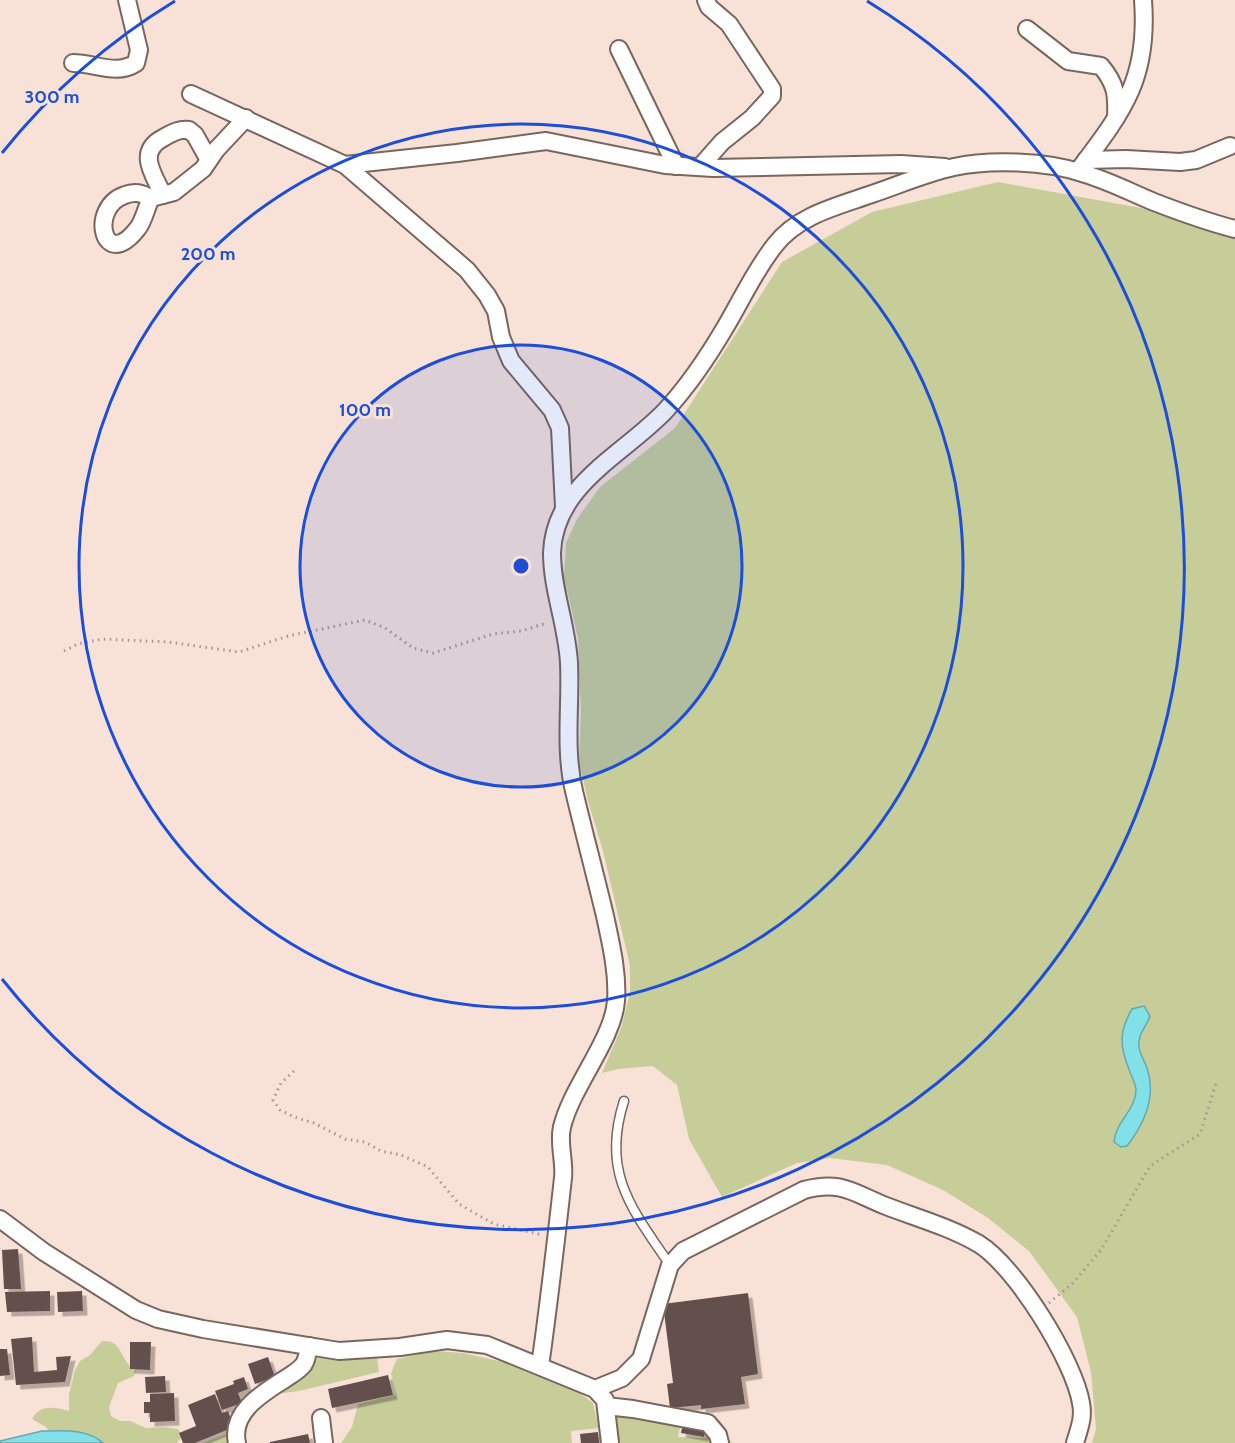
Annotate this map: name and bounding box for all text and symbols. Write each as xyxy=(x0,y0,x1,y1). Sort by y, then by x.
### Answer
text: 300 m xyxy=(25,86,79,108)
text: 200 m xyxy=(181,243,235,265)
text: 100 m xyxy=(339,399,391,421)
centre of rings xyxy=(511,556,531,576)

